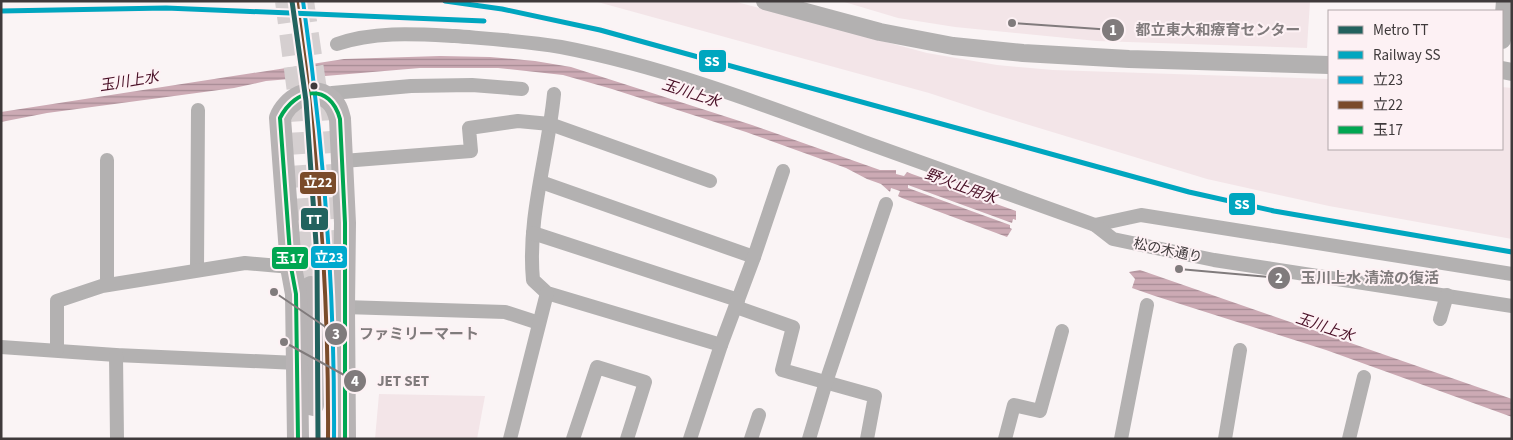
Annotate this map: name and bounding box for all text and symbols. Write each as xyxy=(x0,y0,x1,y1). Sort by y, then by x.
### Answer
legend xyxy=(1328,10,1503,150)
callout: 都立東大和療育センター xyxy=(1101,15,1311,45)
text: 1 xyxy=(1109,20,1117,41)
text: 都立東大和療育センター xyxy=(1135,20,1301,41)
text: Metro TT xyxy=(1373,20,1429,41)
text: Railway SS xyxy=(1373,45,1441,66)
line badge: SS xyxy=(698,49,727,73)
text: SS xyxy=(704,52,720,72)
water label: 玉川上水 xyxy=(98,66,162,97)
text: 立23 xyxy=(1373,70,1403,91)
water label: 玉川上水 xyxy=(659,74,725,113)
unlabelled marker xyxy=(309,81,319,91)
text: 立22 xyxy=(1373,95,1403,116)
text: 玉17 xyxy=(1373,120,1403,141)
water label: 野火止用水 xyxy=(922,164,1002,210)
line badge: 立22 xyxy=(299,171,337,195)
text: 立22 xyxy=(304,173,332,193)
line badge: SS xyxy=(1228,192,1256,216)
text: SS xyxy=(1234,195,1250,215)
line badge: TT xyxy=(300,207,329,231)
text: TT xyxy=(306,210,322,230)
street label: 松の木通り xyxy=(1131,234,1204,268)
line badge: 立23 xyxy=(310,245,348,269)
line badge: 玉17 xyxy=(271,246,309,270)
text: 立23 xyxy=(315,248,343,268)
text: 玉17 xyxy=(276,249,304,269)
callout: 玉川上水 清流の復活 xyxy=(1266,263,1449,293)
text: 2 xyxy=(1275,268,1283,289)
text: 玉川上水 清流の復活 xyxy=(1301,268,1439,289)
water label: 玉川上水 xyxy=(1293,308,1359,348)
callout: ファミリーマート xyxy=(324,319,489,349)
text: 3 xyxy=(332,324,340,345)
text: ファミリーマート xyxy=(359,324,479,345)
callout: JET SET xyxy=(342,366,439,396)
text: 4 xyxy=(351,371,359,392)
text: JET SET xyxy=(377,371,429,392)

